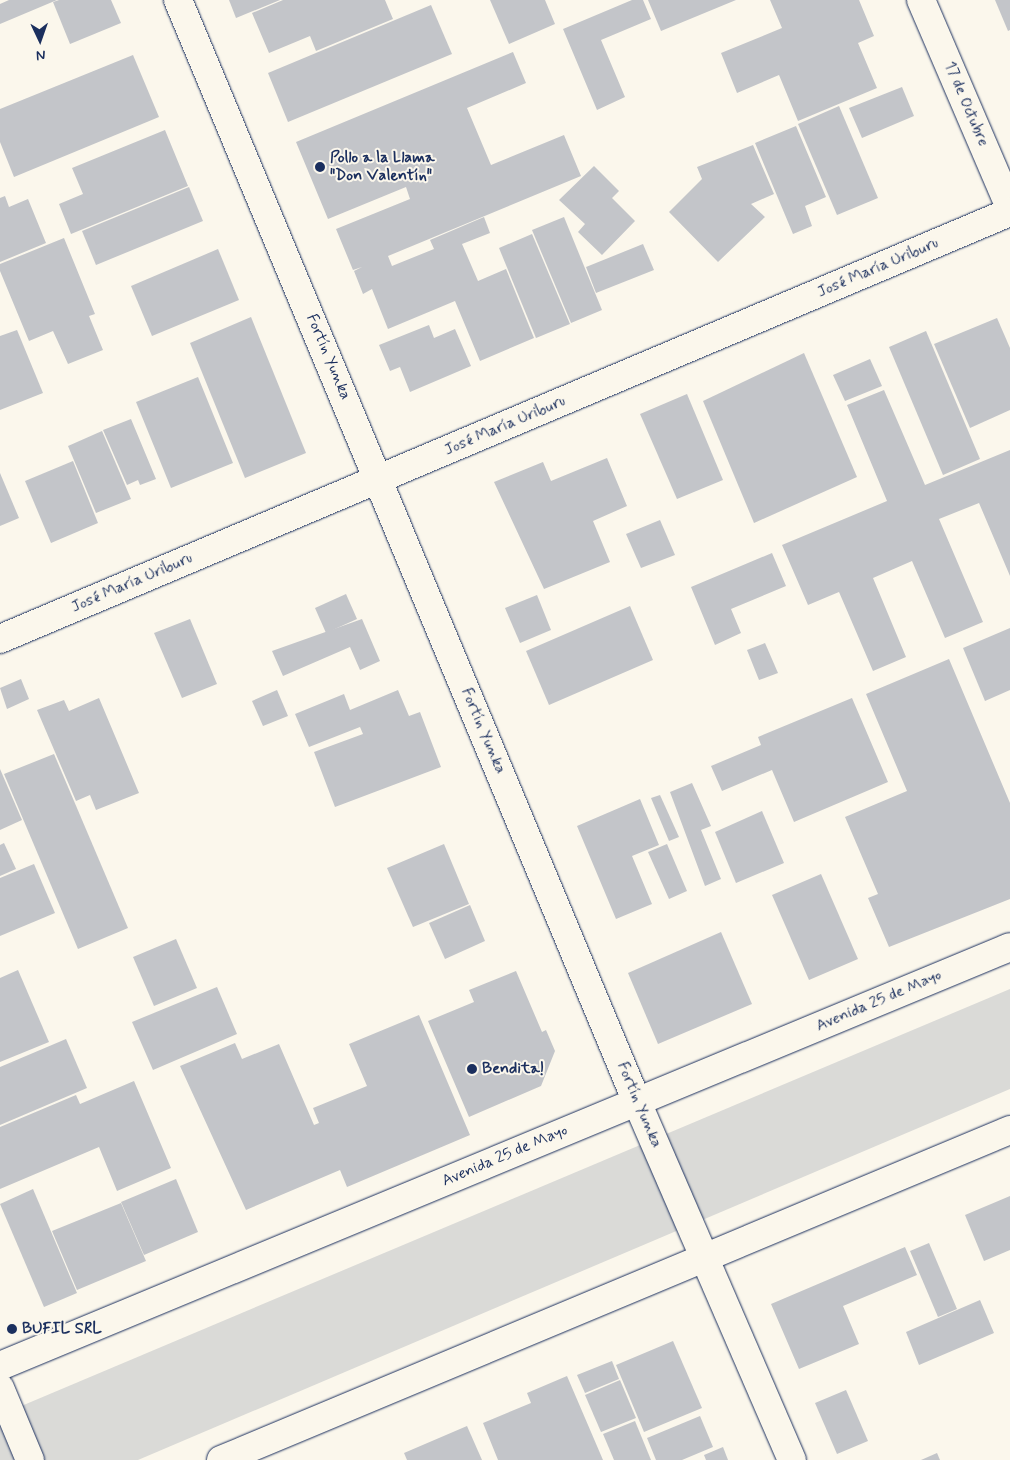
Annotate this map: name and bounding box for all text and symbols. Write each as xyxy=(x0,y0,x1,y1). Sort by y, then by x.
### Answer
north arrow xyxy=(15,15,65,65)
text: N xyxy=(36,46,46,64)
street label: 17 de Octubre xyxy=(939,58,993,150)
place label: Pollo a la Llama "Don Valentín" xyxy=(330,148,439,186)
marker: Pollo a la Llama "Don Valentín" xyxy=(314,161,326,173)
street label: José María Uriburu xyxy=(813,233,943,303)
street label: Fortín Yunka xyxy=(302,312,354,402)
street label: José María Uriburu xyxy=(440,391,570,461)
street label: José María Uriburu xyxy=(67,548,197,618)
street label: Fortín Yunka xyxy=(457,686,509,776)
street label: Avenida 25 de Mayo xyxy=(813,966,945,1036)
place label: Bendita! xyxy=(482,1059,544,1079)
street label: Fortín Yunka xyxy=(613,1060,665,1150)
marker: Bendita! xyxy=(466,1063,478,1075)
street label: Avenida 25 de Mayo xyxy=(439,1121,571,1191)
place label: BUFIL SRL xyxy=(22,1319,102,1339)
marker: BUFIL SRL xyxy=(6,1323,18,1335)

